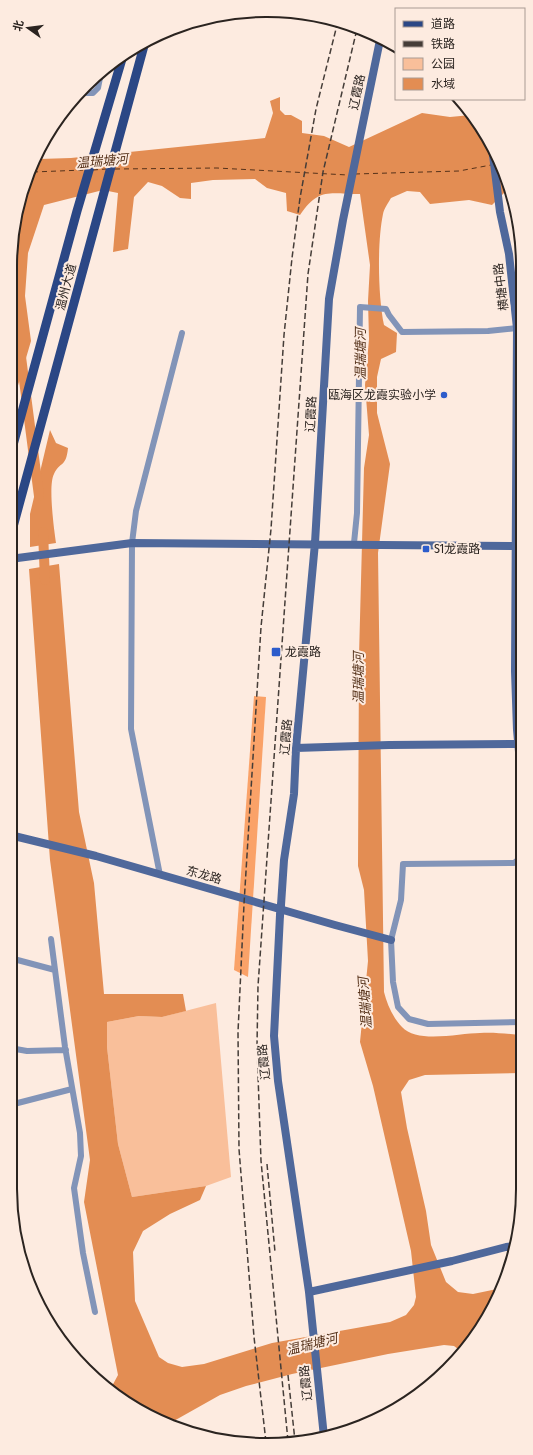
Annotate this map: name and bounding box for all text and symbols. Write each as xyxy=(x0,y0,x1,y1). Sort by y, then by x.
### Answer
north arrow xyxy=(8,8,48,48)
legend xyxy=(395,8,525,100)
text: 道路 xyxy=(431,17,455,31)
text: 北 xyxy=(11,19,26,33)
text: 铁路 xyxy=(431,37,455,51)
text: 公园 xyxy=(431,57,455,71)
street label: 辽霞路 xyxy=(346,73,368,111)
text: 水域 xyxy=(431,77,455,91)
water label: 温瑞塘河 xyxy=(75,151,132,171)
street label: 温州大道 xyxy=(53,262,79,312)
street label: 横塘中路 xyxy=(491,262,511,312)
water label: 温瑞塘河 xyxy=(353,325,368,380)
place label: 瓯海区龙霞实验小学 xyxy=(328,388,436,402)
marker: 瓯海区龙霞实验小学 xyxy=(439,390,449,400)
street label: 辽霞路 xyxy=(303,396,319,432)
place label: S1龙霞路 xyxy=(434,542,480,556)
marker: S1龙霞路 xyxy=(421,544,431,554)
place label: 龙霞路 xyxy=(285,645,321,659)
marker: 龙霞路 xyxy=(270,646,282,658)
water label: 温瑞塘河 xyxy=(351,649,366,704)
street label: 辽霞路 xyxy=(277,718,295,756)
street label: 东龙路 xyxy=(185,863,223,887)
water label: 温瑞塘河 xyxy=(355,974,374,1029)
street label: 辽霞路 xyxy=(255,1043,273,1081)
water label: 温瑞塘河 xyxy=(285,1330,342,1358)
street label: 辽霞路 xyxy=(297,1364,315,1402)

